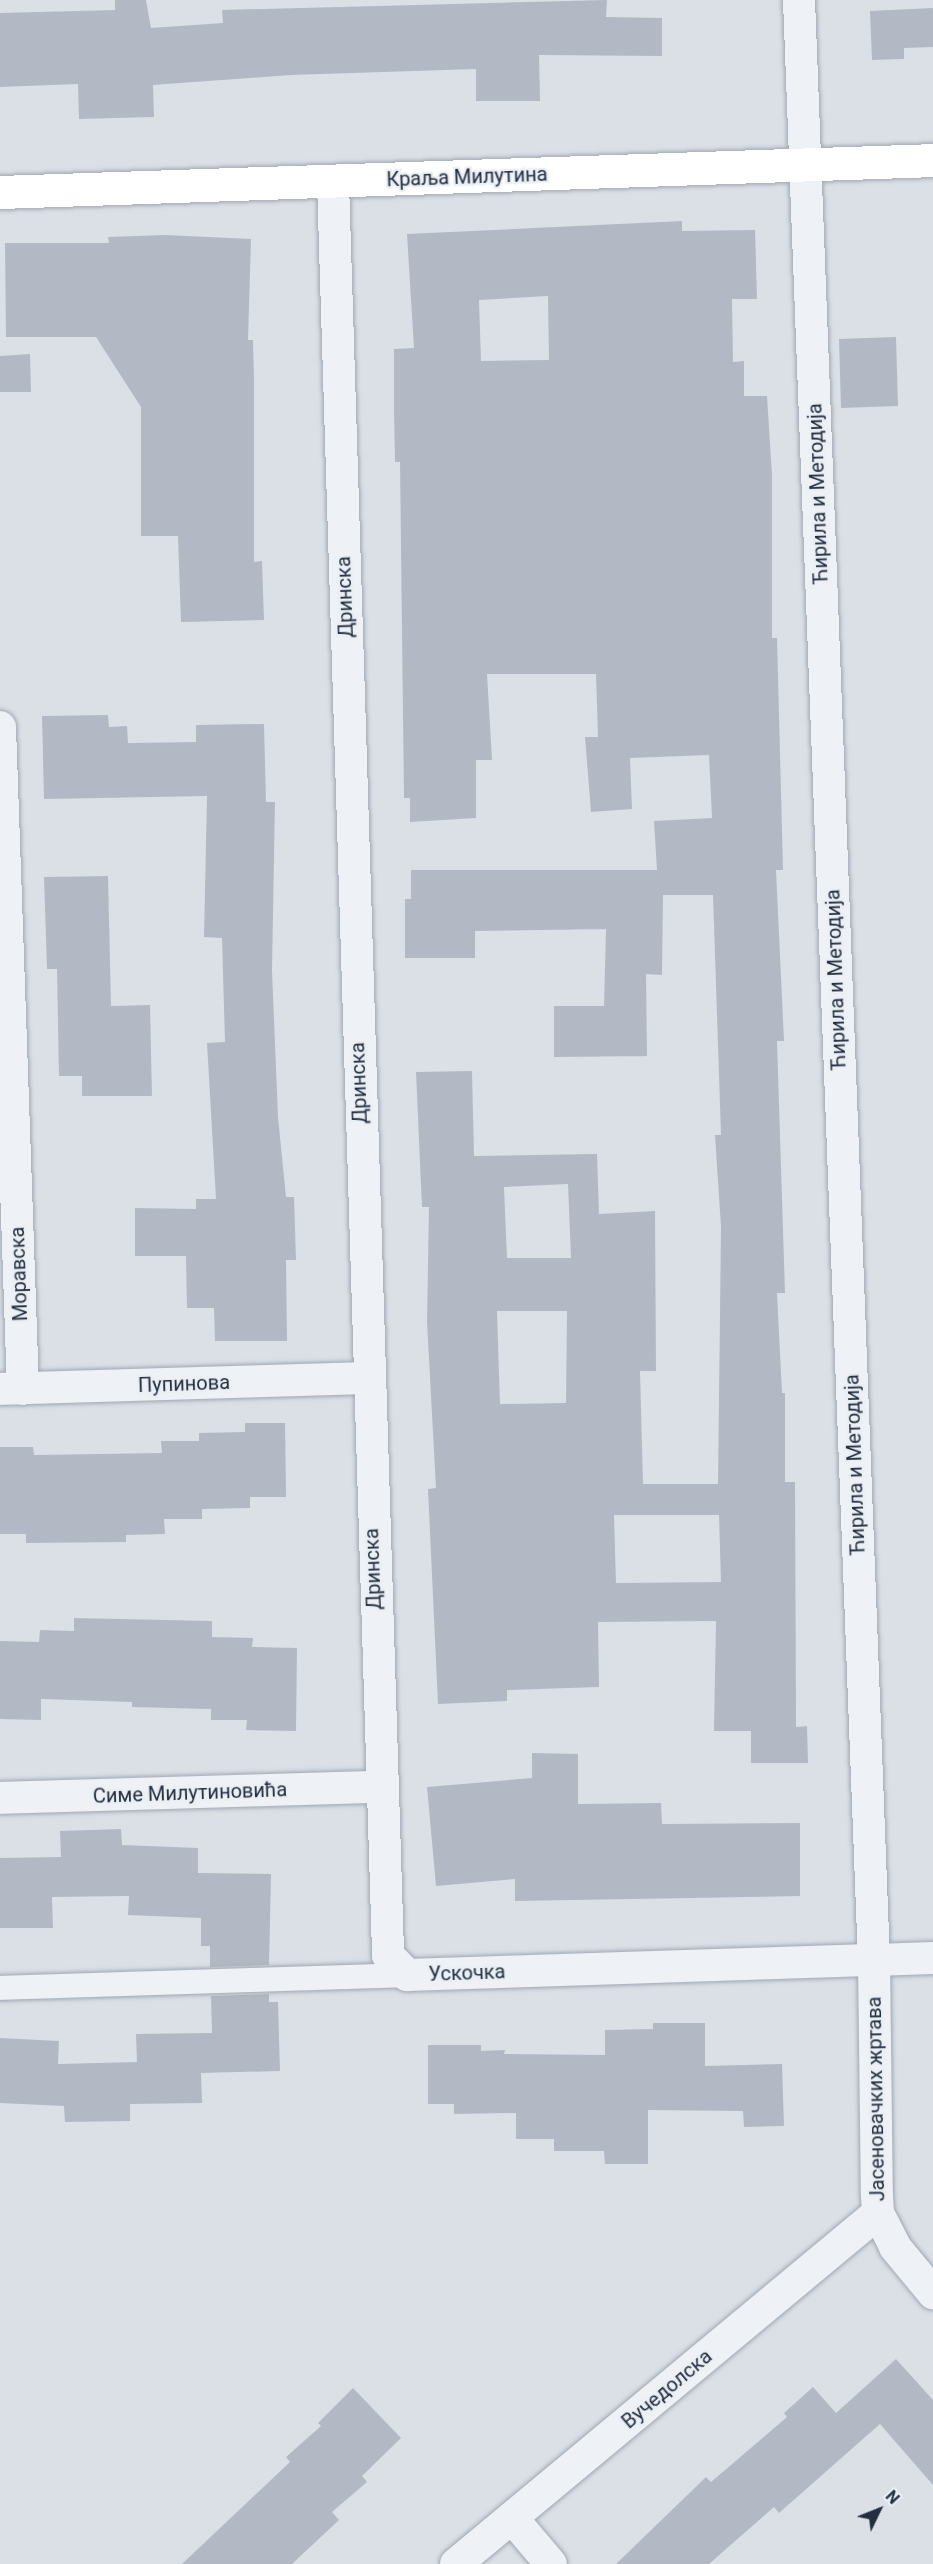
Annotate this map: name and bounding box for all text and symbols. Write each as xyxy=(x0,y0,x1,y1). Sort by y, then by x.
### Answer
street label: Краља Милутина xyxy=(386,162,548,192)
street label: Ћирила и Методија xyxy=(803,403,833,585)
street label: Дринска xyxy=(332,556,358,638)
street label: Ћирила и Методија xyxy=(821,889,851,1071)
street label: Дринска xyxy=(346,1042,372,1124)
street label: Моравска xyxy=(5,1226,33,1322)
street label: Пупинова xyxy=(138,1370,230,1398)
street label: Ћирила и Методија xyxy=(840,1374,870,1556)
street label: Дринска xyxy=(360,1528,386,1610)
street label: Симе Милутиновића xyxy=(92,1778,288,1808)
street label: Ускочка xyxy=(428,1960,506,1986)
street label: Јасеновачких жртава xyxy=(862,1996,890,2202)
street label: Вучедолска xyxy=(617,2344,717,2434)
north arrow xyxy=(849,2480,909,2540)
text: N xyxy=(882,2487,903,2508)

